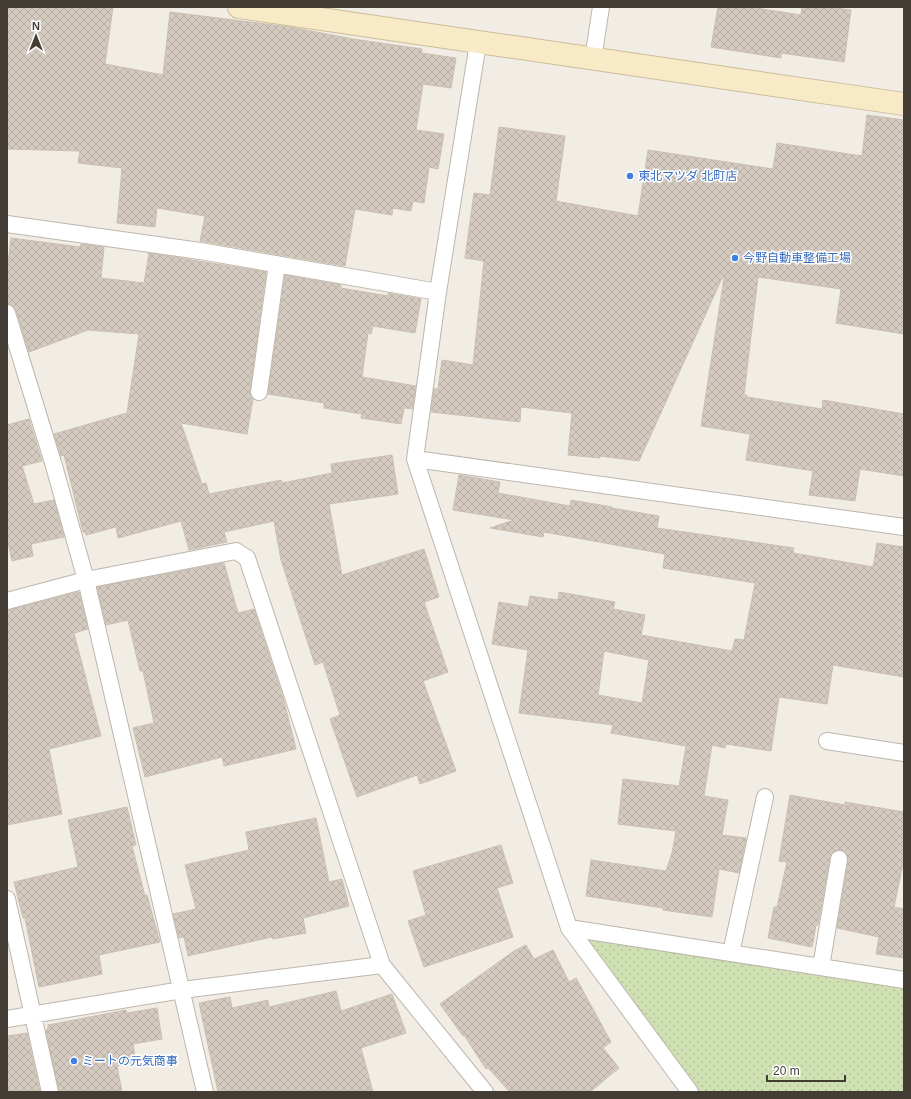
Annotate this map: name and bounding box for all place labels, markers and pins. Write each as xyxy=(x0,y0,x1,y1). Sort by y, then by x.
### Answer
place label: 東北マツダ 北町店 xyxy=(638,169,737,183)
marker: 東北マツダ 北町店 xyxy=(625,171,635,181)
place label: 今野自動車整備工場 xyxy=(743,251,851,265)
marker: 今野自動車整備工場 xyxy=(730,253,740,263)
place label: ミートの元気商事 xyxy=(82,1054,178,1068)
marker: ミートの元気商事 xyxy=(69,1056,79,1066)

